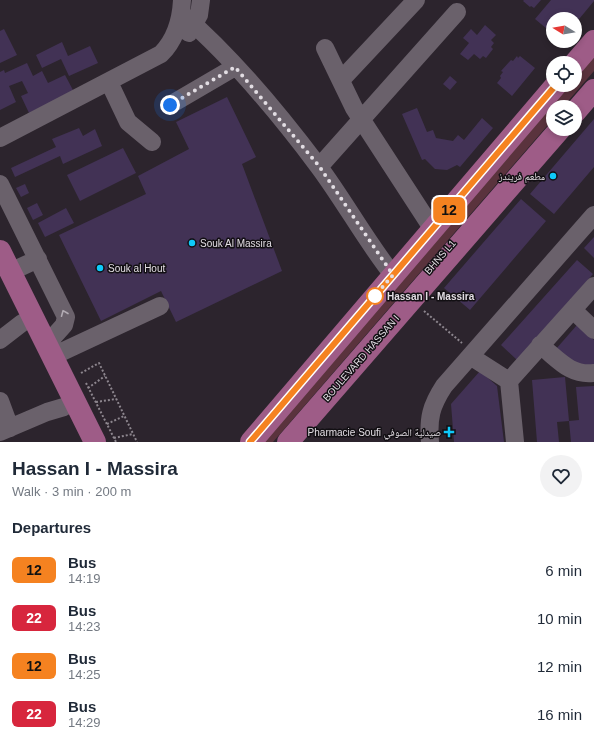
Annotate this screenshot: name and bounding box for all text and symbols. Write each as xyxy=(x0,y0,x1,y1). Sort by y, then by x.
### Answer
north arrow xyxy=(546,12,582,48)
map controls xyxy=(546,12,582,136)
button: locate xyxy=(546,56,582,92)
your location xyxy=(160,95,180,115)
button: layers xyxy=(546,100,582,136)
place label: مطعم فريندز xyxy=(498,171,545,184)
marker: مطعم فريندز xyxy=(548,171,558,181)
line badge: 12 xyxy=(431,197,467,223)
text: 12 xyxy=(441,202,457,218)
street label: BHNS L1 xyxy=(422,237,458,276)
marker: Souk Al Massira xyxy=(187,238,197,248)
place label: Souk Al Massira xyxy=(200,238,272,249)
marker: Souk al Hout xyxy=(95,263,105,273)
place label: Souk al Hout xyxy=(108,263,165,274)
marker: Hassan I - Massira xyxy=(366,287,384,305)
place label: Hassan I - Massira xyxy=(387,291,475,302)
one-way arrow xyxy=(60,309,68,316)
street label: BOULEVARD HASSAN I xyxy=(321,313,401,403)
place label: Pharmacie Soufi صيدلية الصوفي xyxy=(308,427,441,440)
marker: Pharmacie Soufi صيدلية الصوفي xyxy=(444,427,454,437)
button: heart xyxy=(540,455,582,497)
text: Hassan I - Massira xyxy=(12,458,178,479)
text: Walk · 3 min · 200 m xyxy=(12,484,131,499)
text: Departures xyxy=(12,519,91,536)
text: Bus xyxy=(68,554,96,571)
text: 12 xyxy=(26,562,42,578)
text: 6 min xyxy=(545,562,582,579)
text: 14:19 xyxy=(68,571,101,586)
text: Bus xyxy=(68,602,96,619)
text: 22 xyxy=(26,610,42,626)
text: 10 min xyxy=(537,610,582,627)
text: 14:23 xyxy=(68,619,101,634)
text: Bus xyxy=(68,650,96,667)
text: 12 xyxy=(26,658,42,674)
text: 12 min xyxy=(537,658,582,675)
text: 14:25 xyxy=(68,667,101,682)
text: Bus xyxy=(68,698,96,715)
text: 22 xyxy=(26,706,42,722)
text: 16 min xyxy=(537,706,582,723)
text: 14:29 xyxy=(68,715,101,730)

